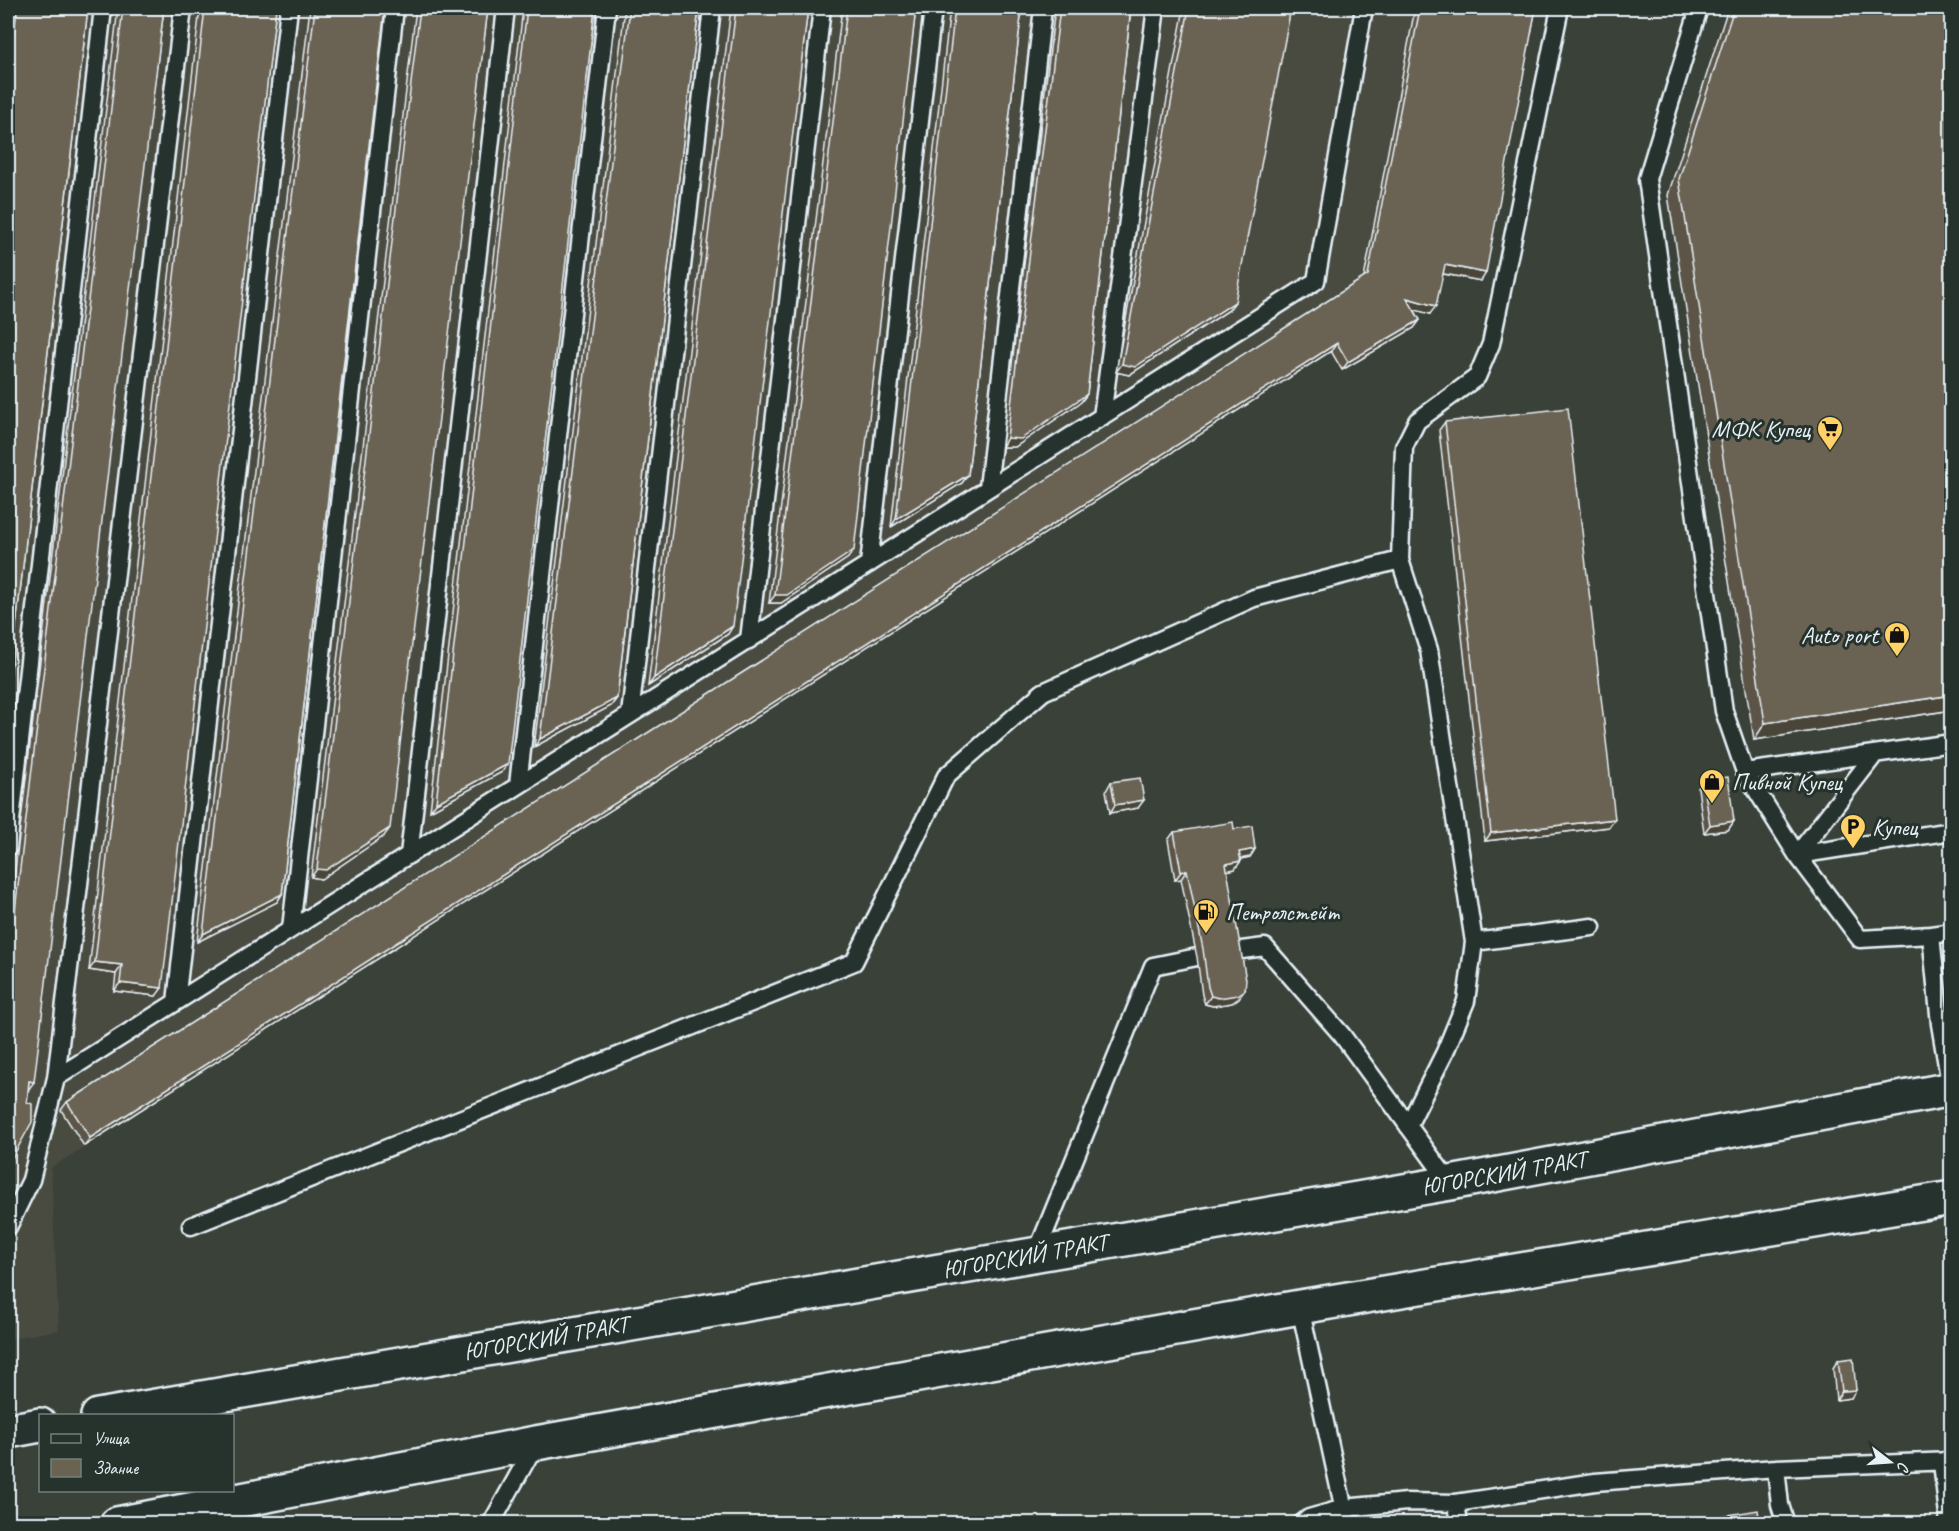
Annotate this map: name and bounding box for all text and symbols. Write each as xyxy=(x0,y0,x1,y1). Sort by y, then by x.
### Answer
place label: МФК Купец xyxy=(1711,414,1812,444)
supermarket icon: МФК Купец xyxy=(1815,414,1845,452)
place label: Auto port xyxy=(1801,620,1880,650)
shop icon: Auto port xyxy=(1882,620,1912,658)
shop icon: Пивной Купец xyxy=(1697,767,1727,805)
place label: Пивной Купец xyxy=(1732,767,1844,797)
parking icon: Купец xyxy=(1838,812,1868,850)
place label: Купец xyxy=(1872,812,1919,842)
fuel station icon: Петролстейт xyxy=(1191,897,1221,935)
place label: Петролстейт xyxy=(1226,897,1340,927)
street label: ЮГОРСКИЙ ТРАКТ xyxy=(1420,1143,1593,1202)
street label: ЮГОРСКИЙ ТРАКТ xyxy=(941,1226,1114,1285)
street label: ЮГОРСКИЙ ТРАКТ xyxy=(462,1308,635,1367)
legend xyxy=(39,1414,234,1492)
text: Улица xyxy=(93,1427,130,1449)
north arrow xyxy=(1860,1432,1920,1492)
text: Здание xyxy=(93,1457,139,1479)
text: С xyxy=(1892,1459,1914,1475)

